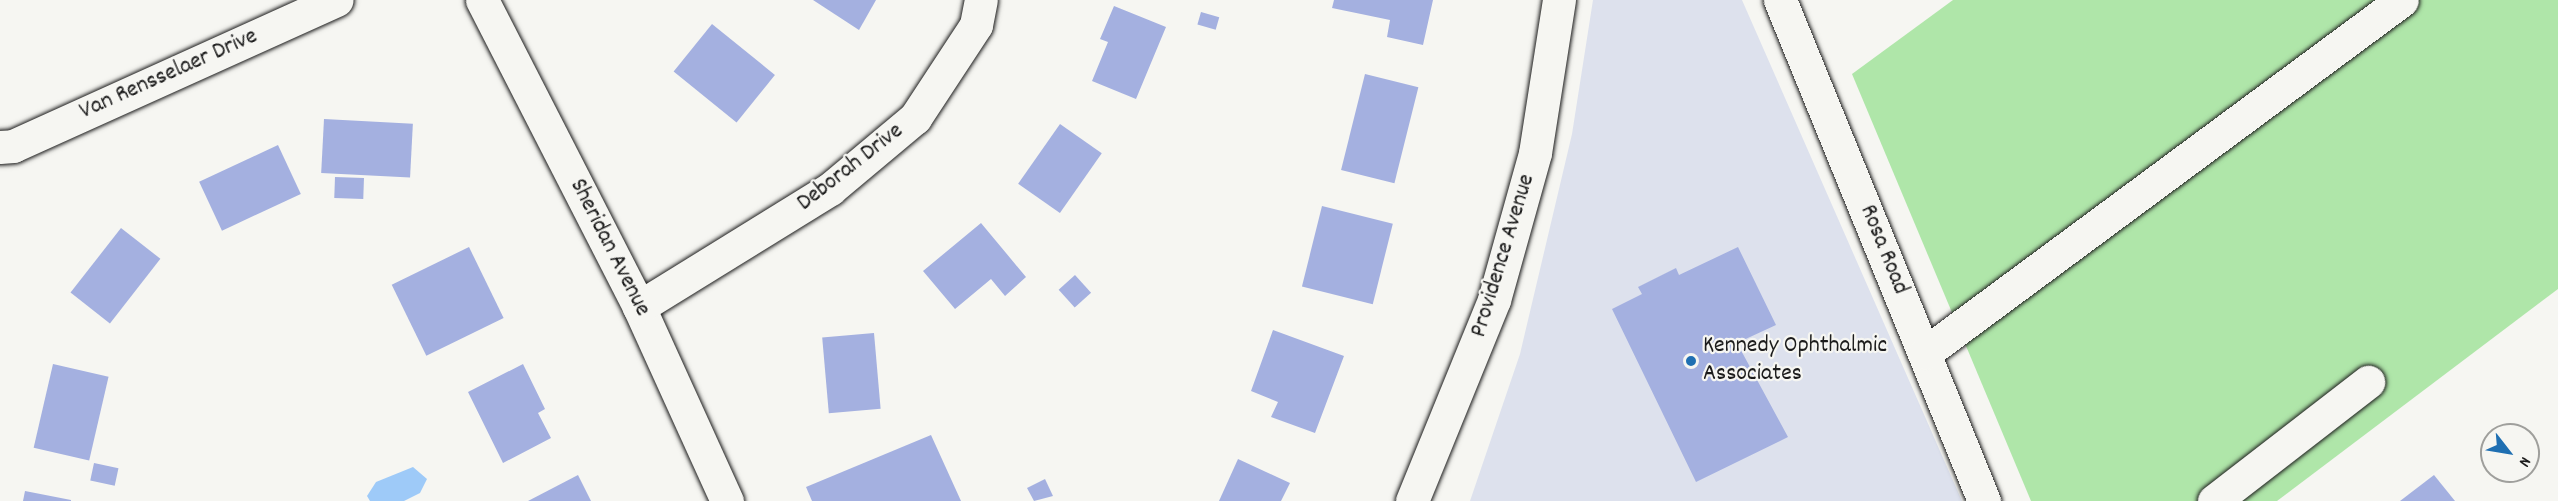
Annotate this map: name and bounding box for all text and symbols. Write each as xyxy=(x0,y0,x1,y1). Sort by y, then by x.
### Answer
street label: Van Rensselaer Drive xyxy=(76,23,262,127)
street label: Deborah Drive xyxy=(792,118,910,218)
street label: Providence Avenue xyxy=(1466,171,1542,341)
street label: Sheridan Avenue xyxy=(562,175,656,321)
street label: Rosa Road xyxy=(1852,201,1914,299)
place label: Kennedy Ophthalmic Associates xyxy=(1703,333,1887,389)
marker: Kennedy Ophthalmic Associates xyxy=(1684,354,1698,368)
north arrow xyxy=(2480,423,2540,483)
text: N xyxy=(2512,452,2536,471)

